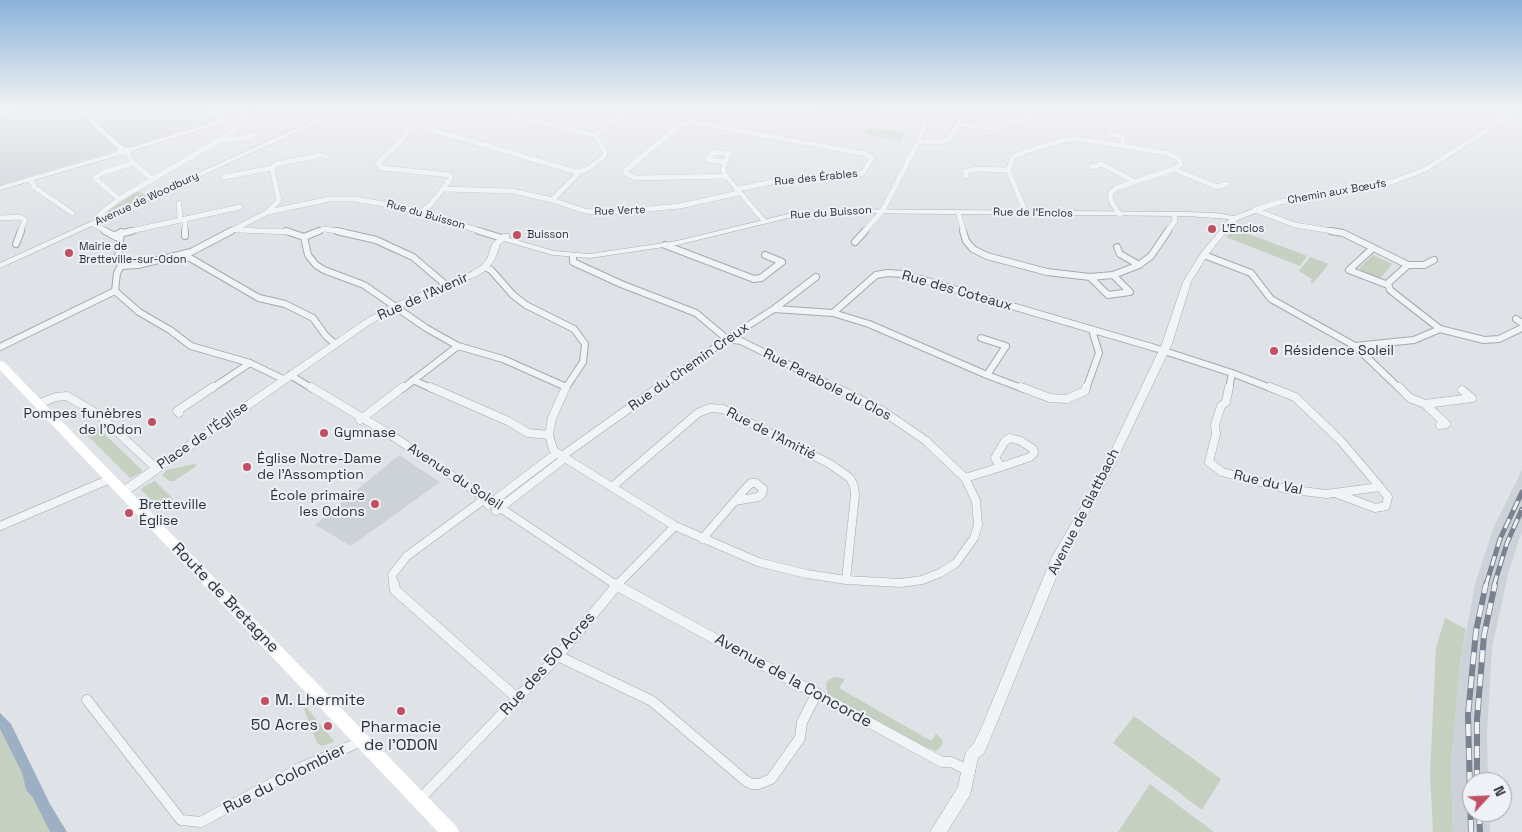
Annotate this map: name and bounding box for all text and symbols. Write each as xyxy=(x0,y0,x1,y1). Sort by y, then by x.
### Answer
street label: Rue des Érables xyxy=(774,167,858,189)
street label: Avenue de Woodbury xyxy=(93,169,201,229)
street label: Chemin aux Bœufs xyxy=(1287,177,1387,207)
street label: Rue du Buisson xyxy=(385,197,467,233)
street label: Rue Verte xyxy=(594,204,646,218)
street label: Rue du Buisson xyxy=(790,204,872,222)
street label: Rue de l'Enclos xyxy=(993,206,1073,220)
place label: L'Enclos xyxy=(1222,222,1264,236)
marker: L'Enclos xyxy=(1206,223,1218,235)
place label: Buisson xyxy=(527,228,569,242)
marker: Buisson xyxy=(511,229,523,241)
place label: Mairie de Bretteville-sur-Odon xyxy=(79,240,187,266)
marker: Mairie de Bretteville-sur-Odon xyxy=(63,247,75,259)
street label: Rue des Coteaux xyxy=(900,267,1014,315)
street label: Rue de l'Avenir xyxy=(375,270,471,324)
street label: Rue du Chemin Creux xyxy=(626,319,752,415)
place label: Résidence Soleil xyxy=(1284,343,1394,359)
street label: Rue Parabole du Clos xyxy=(760,345,894,425)
marker: Résidence Soleil xyxy=(1268,345,1280,357)
street label: Place de l'Église xyxy=(154,398,252,474)
street label: Rue de l'Amitié xyxy=(723,404,819,464)
place label: Pompes funèbres de l'Odon xyxy=(24,406,142,438)
marker: Pompes funèbres de l'Odon xyxy=(146,416,158,428)
place label: Gymnase xyxy=(334,425,396,441)
marker: Gymnase xyxy=(318,427,330,439)
street label: Avenue du Soleil xyxy=(404,440,506,514)
street label: Avenue de Glattbach xyxy=(1045,446,1123,578)
place label: Église Notre-Dame de l'Assomption xyxy=(257,451,381,484)
marker: Église Notre-Dame de l'Assomption xyxy=(241,461,253,473)
street label: Rue du Val xyxy=(1232,467,1304,499)
place label: École primaire les Odons xyxy=(270,488,365,520)
place label: Bretteville Église xyxy=(139,497,207,530)
marker: École primaire les Odons xyxy=(369,498,381,510)
marker: Bretteville Église xyxy=(123,507,135,519)
street label: Route de Bretagne xyxy=(168,539,282,657)
street label: Rue des 50 Acres xyxy=(496,608,600,720)
street label: Avenue de la Concorde xyxy=(711,630,875,732)
place label: M. Lhermite xyxy=(275,691,365,711)
marker: M. Lhermite xyxy=(259,695,271,707)
marker: Pharmacie de l'ODON xyxy=(395,705,407,717)
place label: 50 Acres xyxy=(251,716,318,736)
place label: Pharmacie de l'ODON xyxy=(361,718,441,756)
marker: 50 Acres xyxy=(322,720,334,732)
street label: Rue du Colombier xyxy=(220,740,350,818)
north arrow xyxy=(1462,772,1512,822)
text: N xyxy=(1490,783,1510,799)

